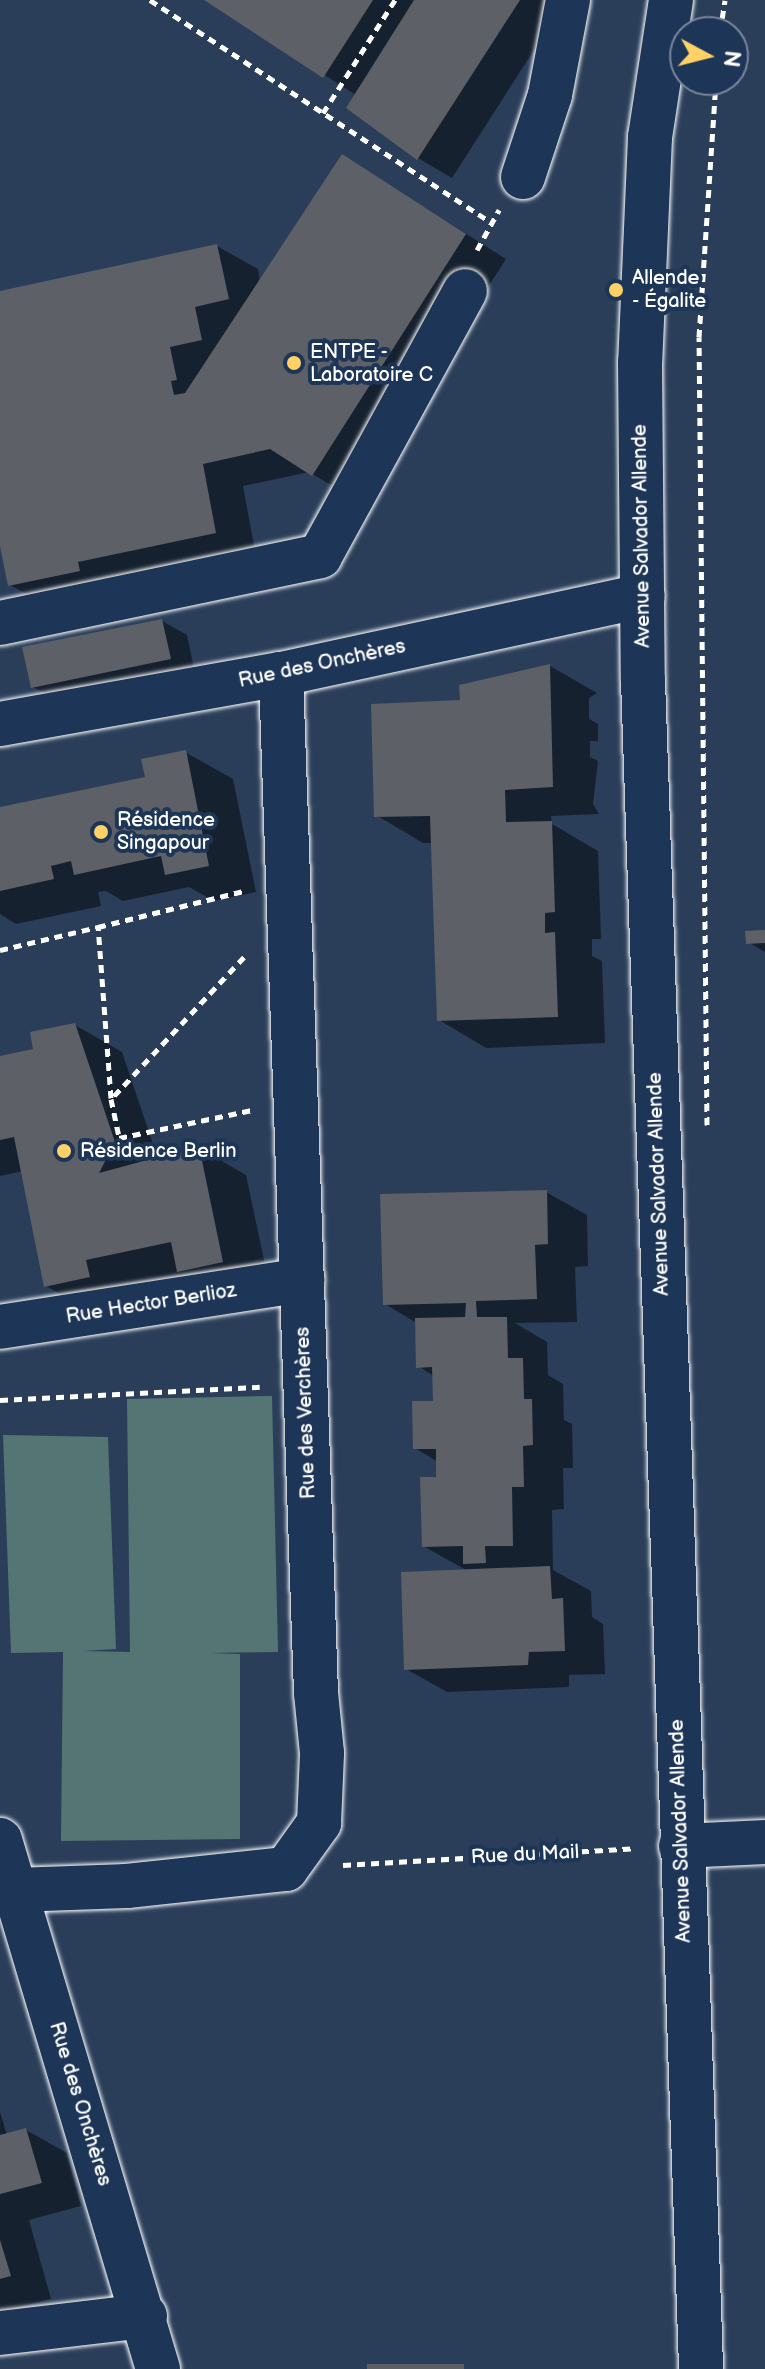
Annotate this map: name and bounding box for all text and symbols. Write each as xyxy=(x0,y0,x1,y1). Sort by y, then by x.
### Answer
north arrow xyxy=(669,16,749,96)
text: N xyxy=(717,49,746,69)
place label: Allende - Égalite xyxy=(632,266,707,313)
marker: Allende - Égalite xyxy=(607,281,625,299)
place label: ENTPE - Laboratoire C xyxy=(310,340,433,387)
marker: ENTPE - Laboratoire C xyxy=(285,354,303,372)
street label: Avenue Salvador Allende xyxy=(628,424,656,648)
street label: Rue des Onchères xyxy=(236,635,408,693)
place label: Résidence Singapour xyxy=(117,808,215,855)
marker: Résidence Singapour xyxy=(92,823,110,841)
street label: Avenue Salvador Allende xyxy=(643,1072,675,1296)
place label: Résidence Berlin xyxy=(80,1139,237,1163)
marker: Résidence Berlin xyxy=(55,1142,73,1160)
street label: Rue Hector Berlioz xyxy=(64,1279,238,1329)
street label: Rue des Verchères xyxy=(291,1326,321,1500)
street label: Avenue Salvador Allende xyxy=(665,1719,697,1943)
street label: Rue du Mail xyxy=(470,1840,580,1870)
street label: Rue des Onchères xyxy=(44,2019,116,2189)

